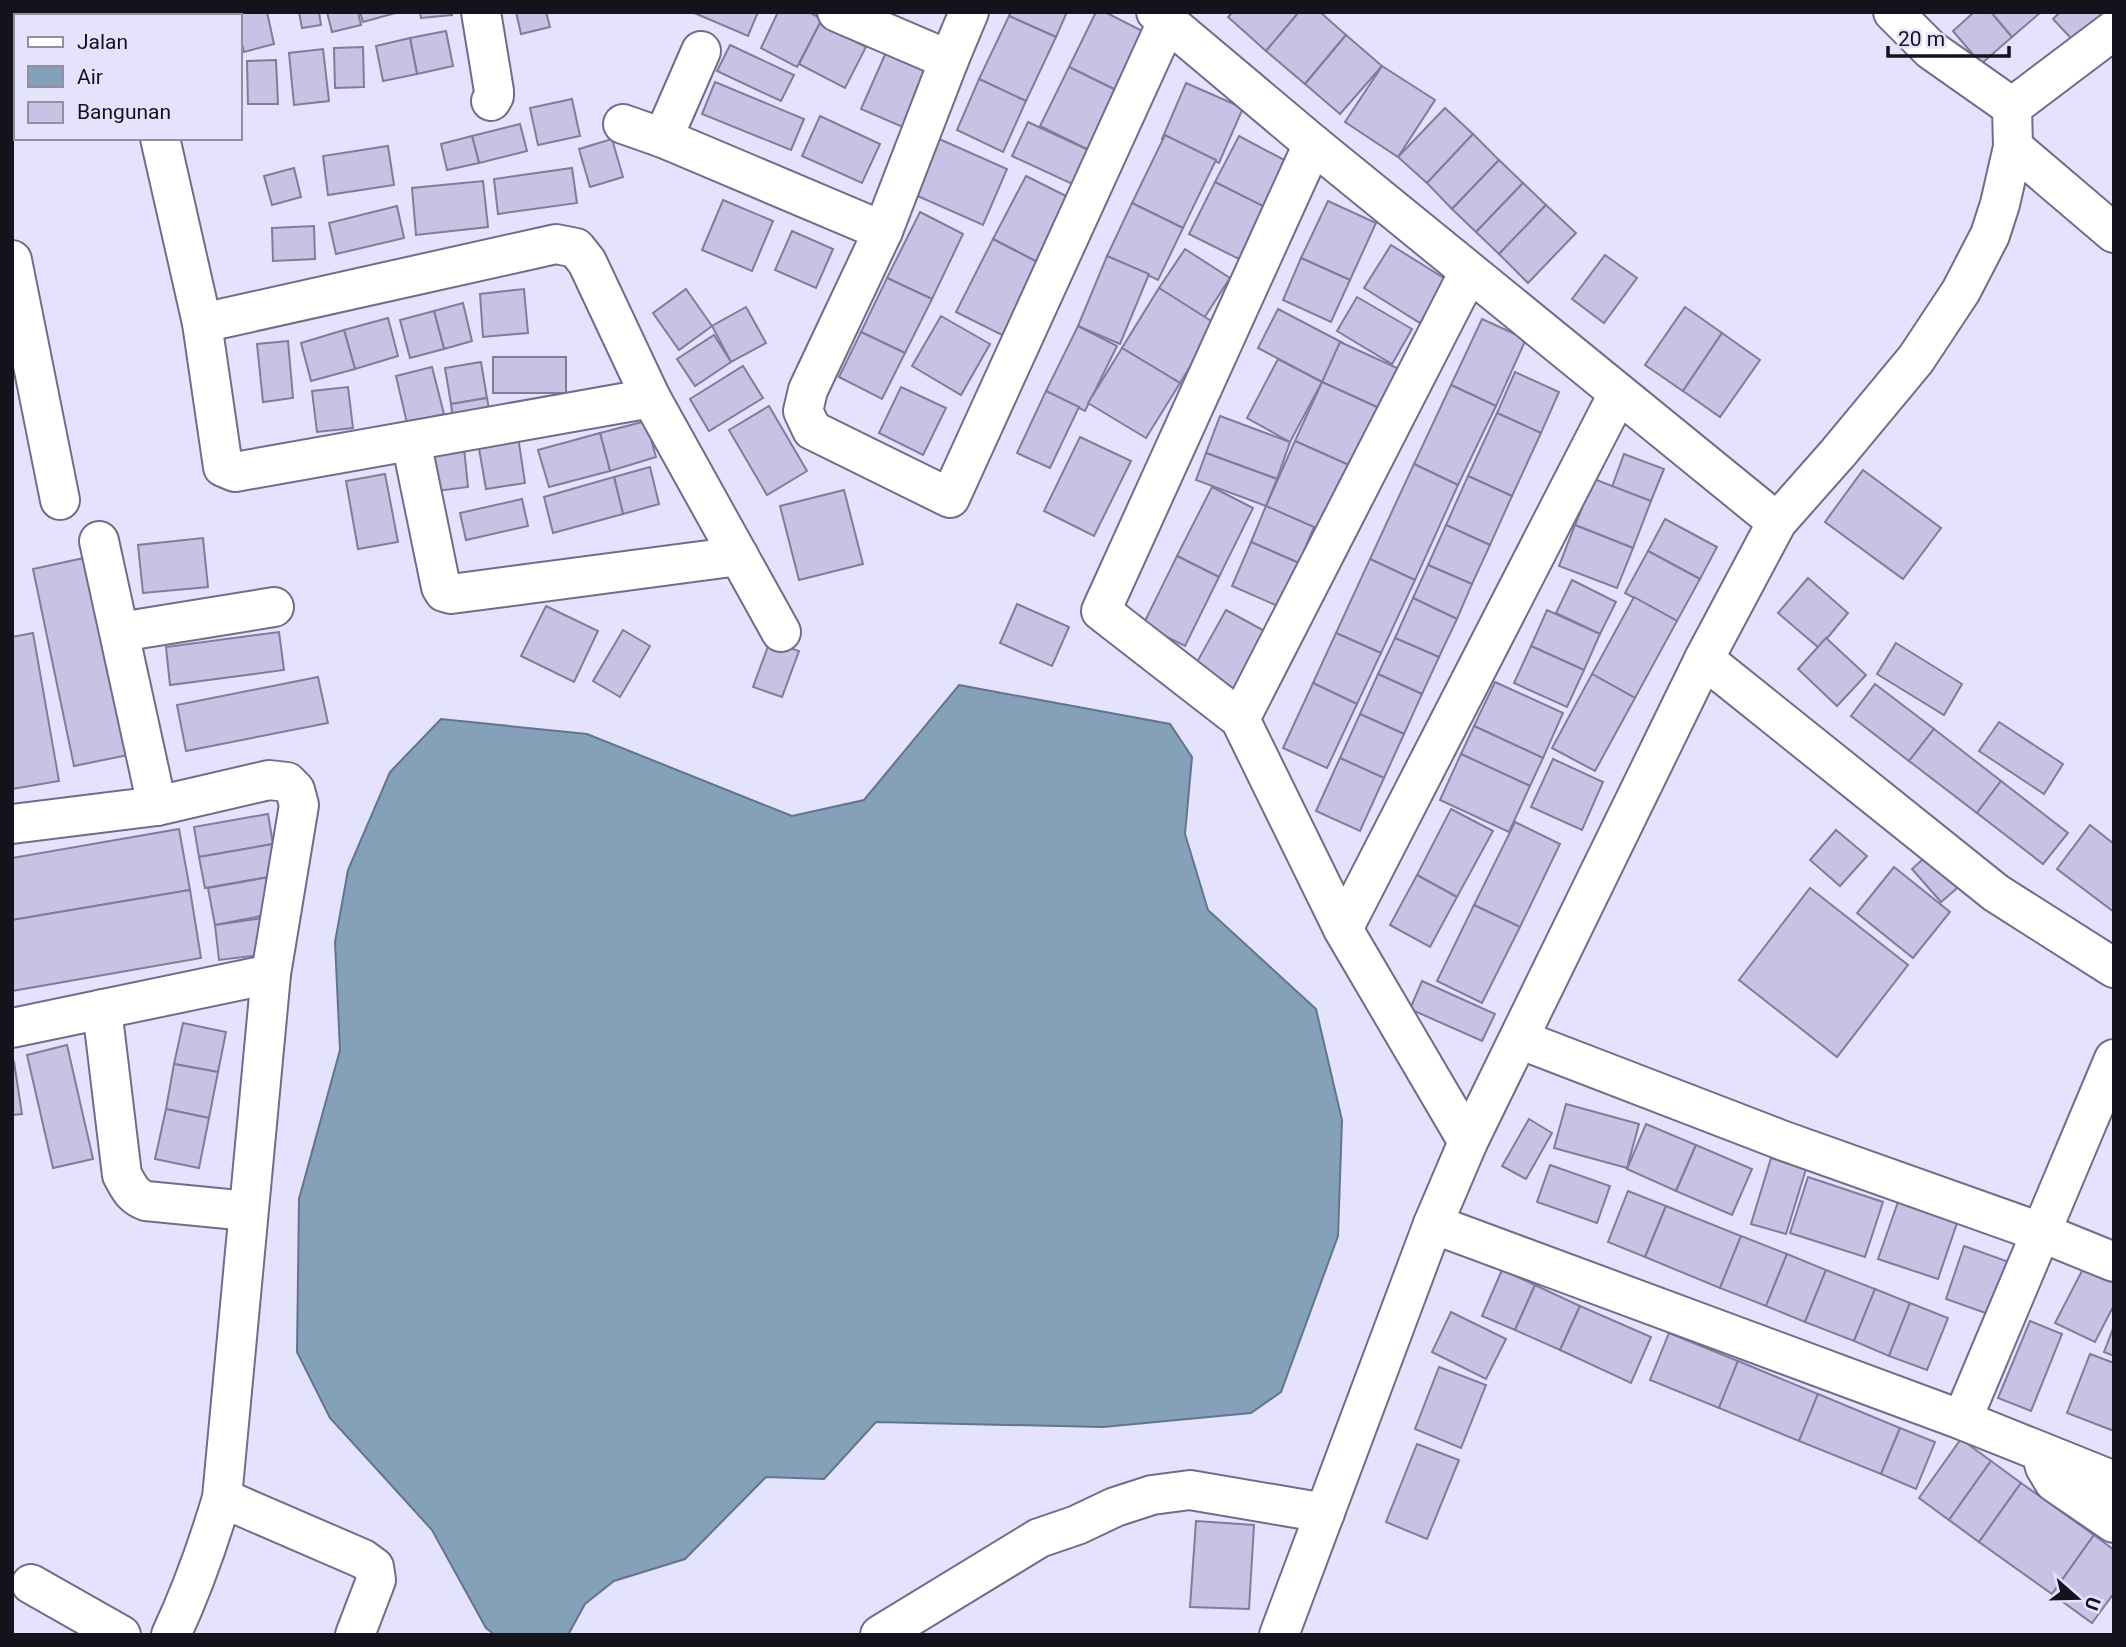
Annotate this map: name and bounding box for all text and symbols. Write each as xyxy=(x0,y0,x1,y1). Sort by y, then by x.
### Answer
legend xyxy=(14,14,242,140)
scale bar xyxy=(1888,14,2009,58)
text: 20 m xyxy=(1898,27,1945,51)
text: Jalan xyxy=(77,30,128,54)
text: Air xyxy=(77,65,103,89)
text: Bangunan xyxy=(77,100,171,124)
north arrow xyxy=(2042,1563,2112,1633)
text: U xyxy=(2080,1594,2105,1613)

